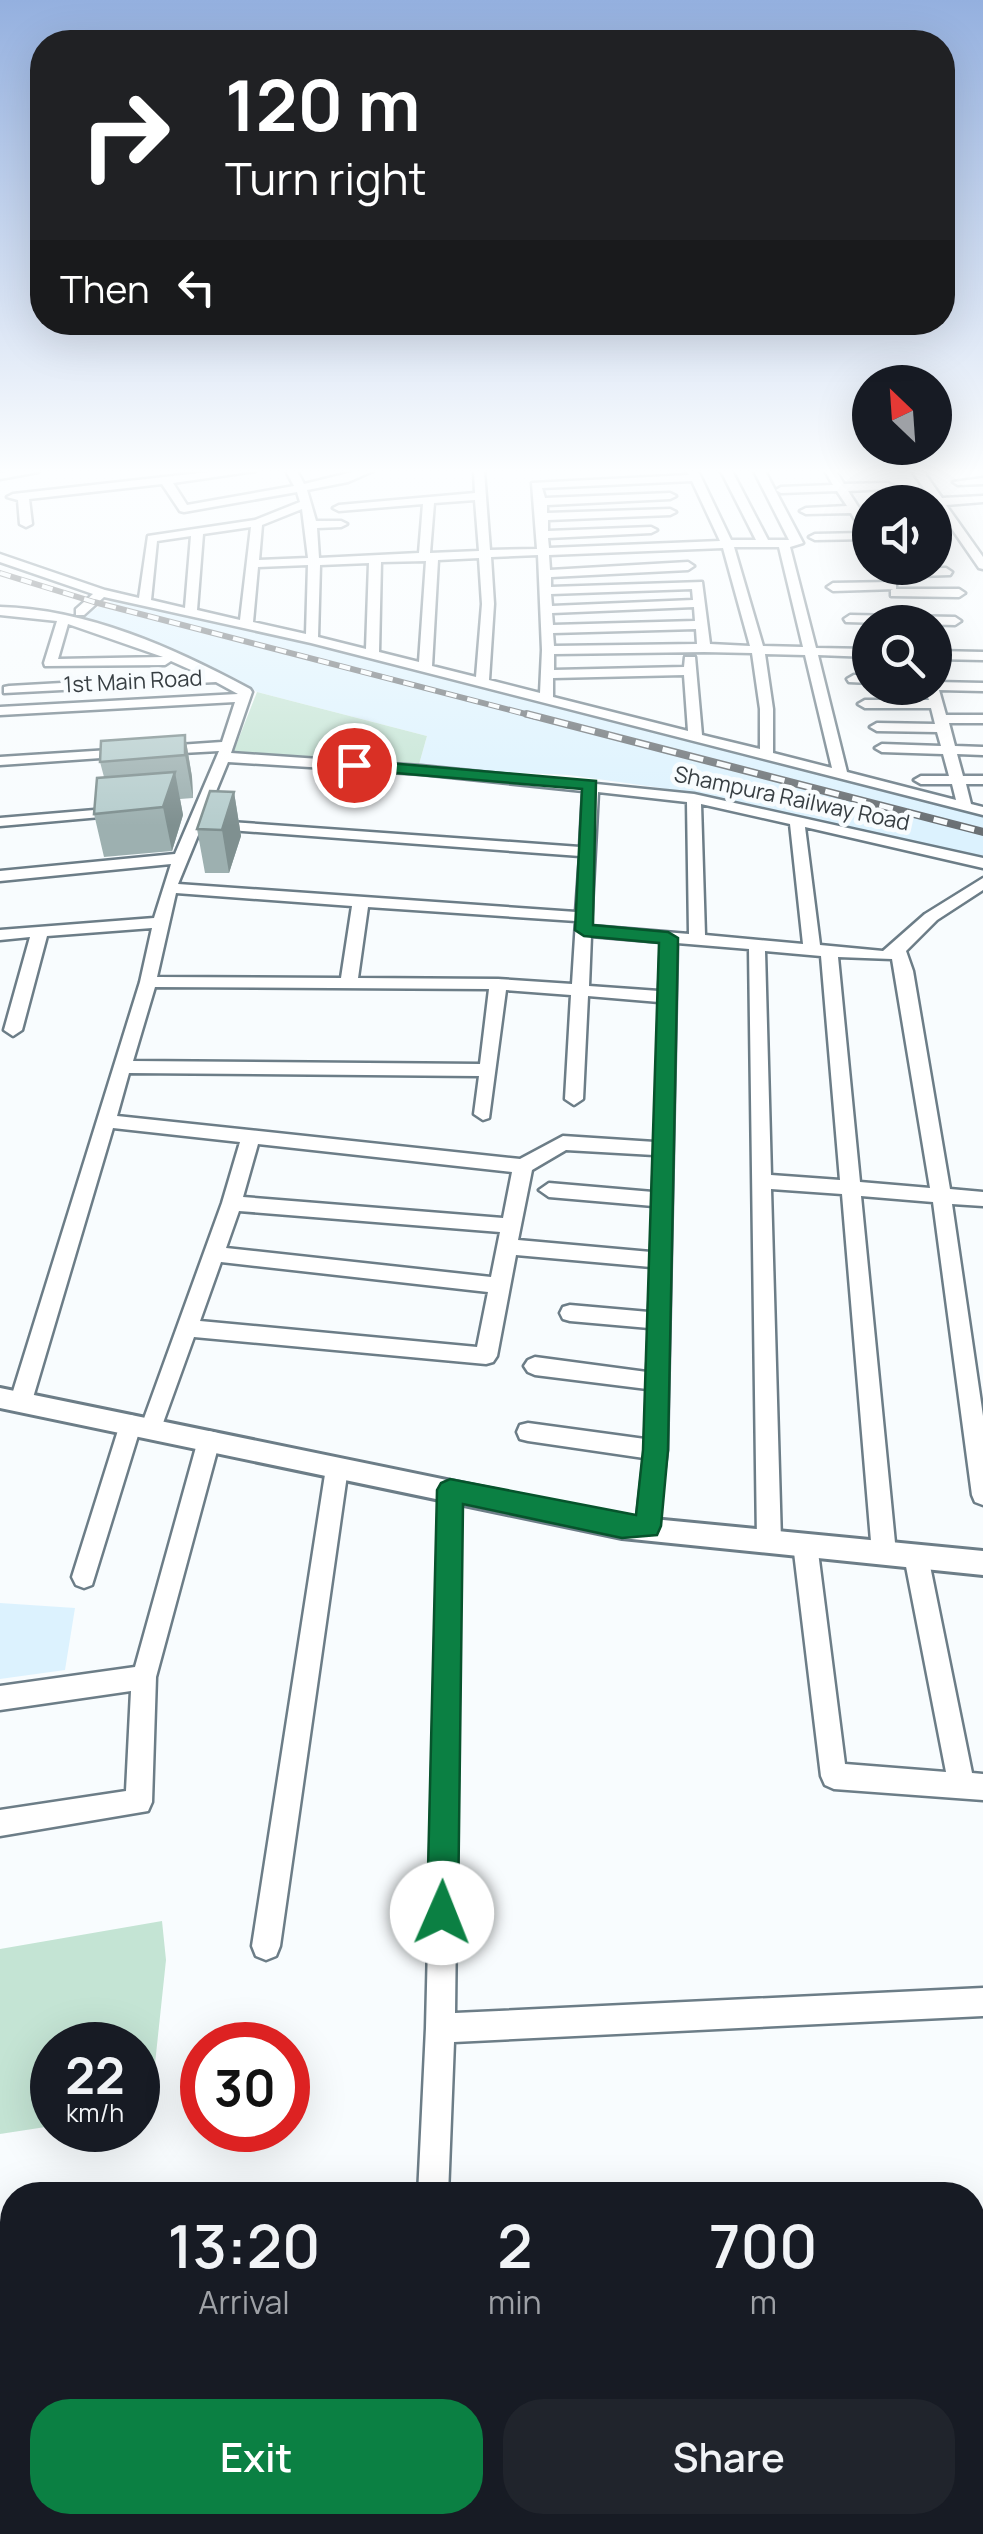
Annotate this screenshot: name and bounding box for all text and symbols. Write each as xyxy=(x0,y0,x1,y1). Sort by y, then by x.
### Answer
text: 120 m xyxy=(225,56,420,152)
icon: right xyxy=(60,70,190,200)
text: Turn right xyxy=(225,147,426,209)
icon: left xyxy=(169,260,224,315)
text: Then xyxy=(60,262,149,314)
north arrow xyxy=(852,365,952,465)
map controls xyxy=(852,365,952,705)
button: sound xyxy=(852,485,952,585)
button: search xyxy=(852,605,952,705)
street label: 1st Main Road xyxy=(63,662,203,700)
pin xyxy=(312,723,397,808)
icon: arrive xyxy=(327,738,382,793)
street label: Shampura Railway Road xyxy=(671,758,913,838)
position arrow xyxy=(390,1861,494,1965)
speed limit sign: 30 xyxy=(180,2022,310,2152)
text: 22 xyxy=(65,2041,125,2109)
text: km/h xyxy=(66,2095,124,2130)
text: 13:20 xyxy=(167,2204,321,2286)
text: 2 xyxy=(497,2204,532,2286)
text: 700 xyxy=(709,2204,818,2286)
text: Arrival xyxy=(198,2280,290,2324)
text: min xyxy=(488,2280,542,2324)
text: m xyxy=(750,2280,777,2324)
button: Exit xyxy=(30,2399,483,2514)
button: Share xyxy=(503,2399,955,2514)

